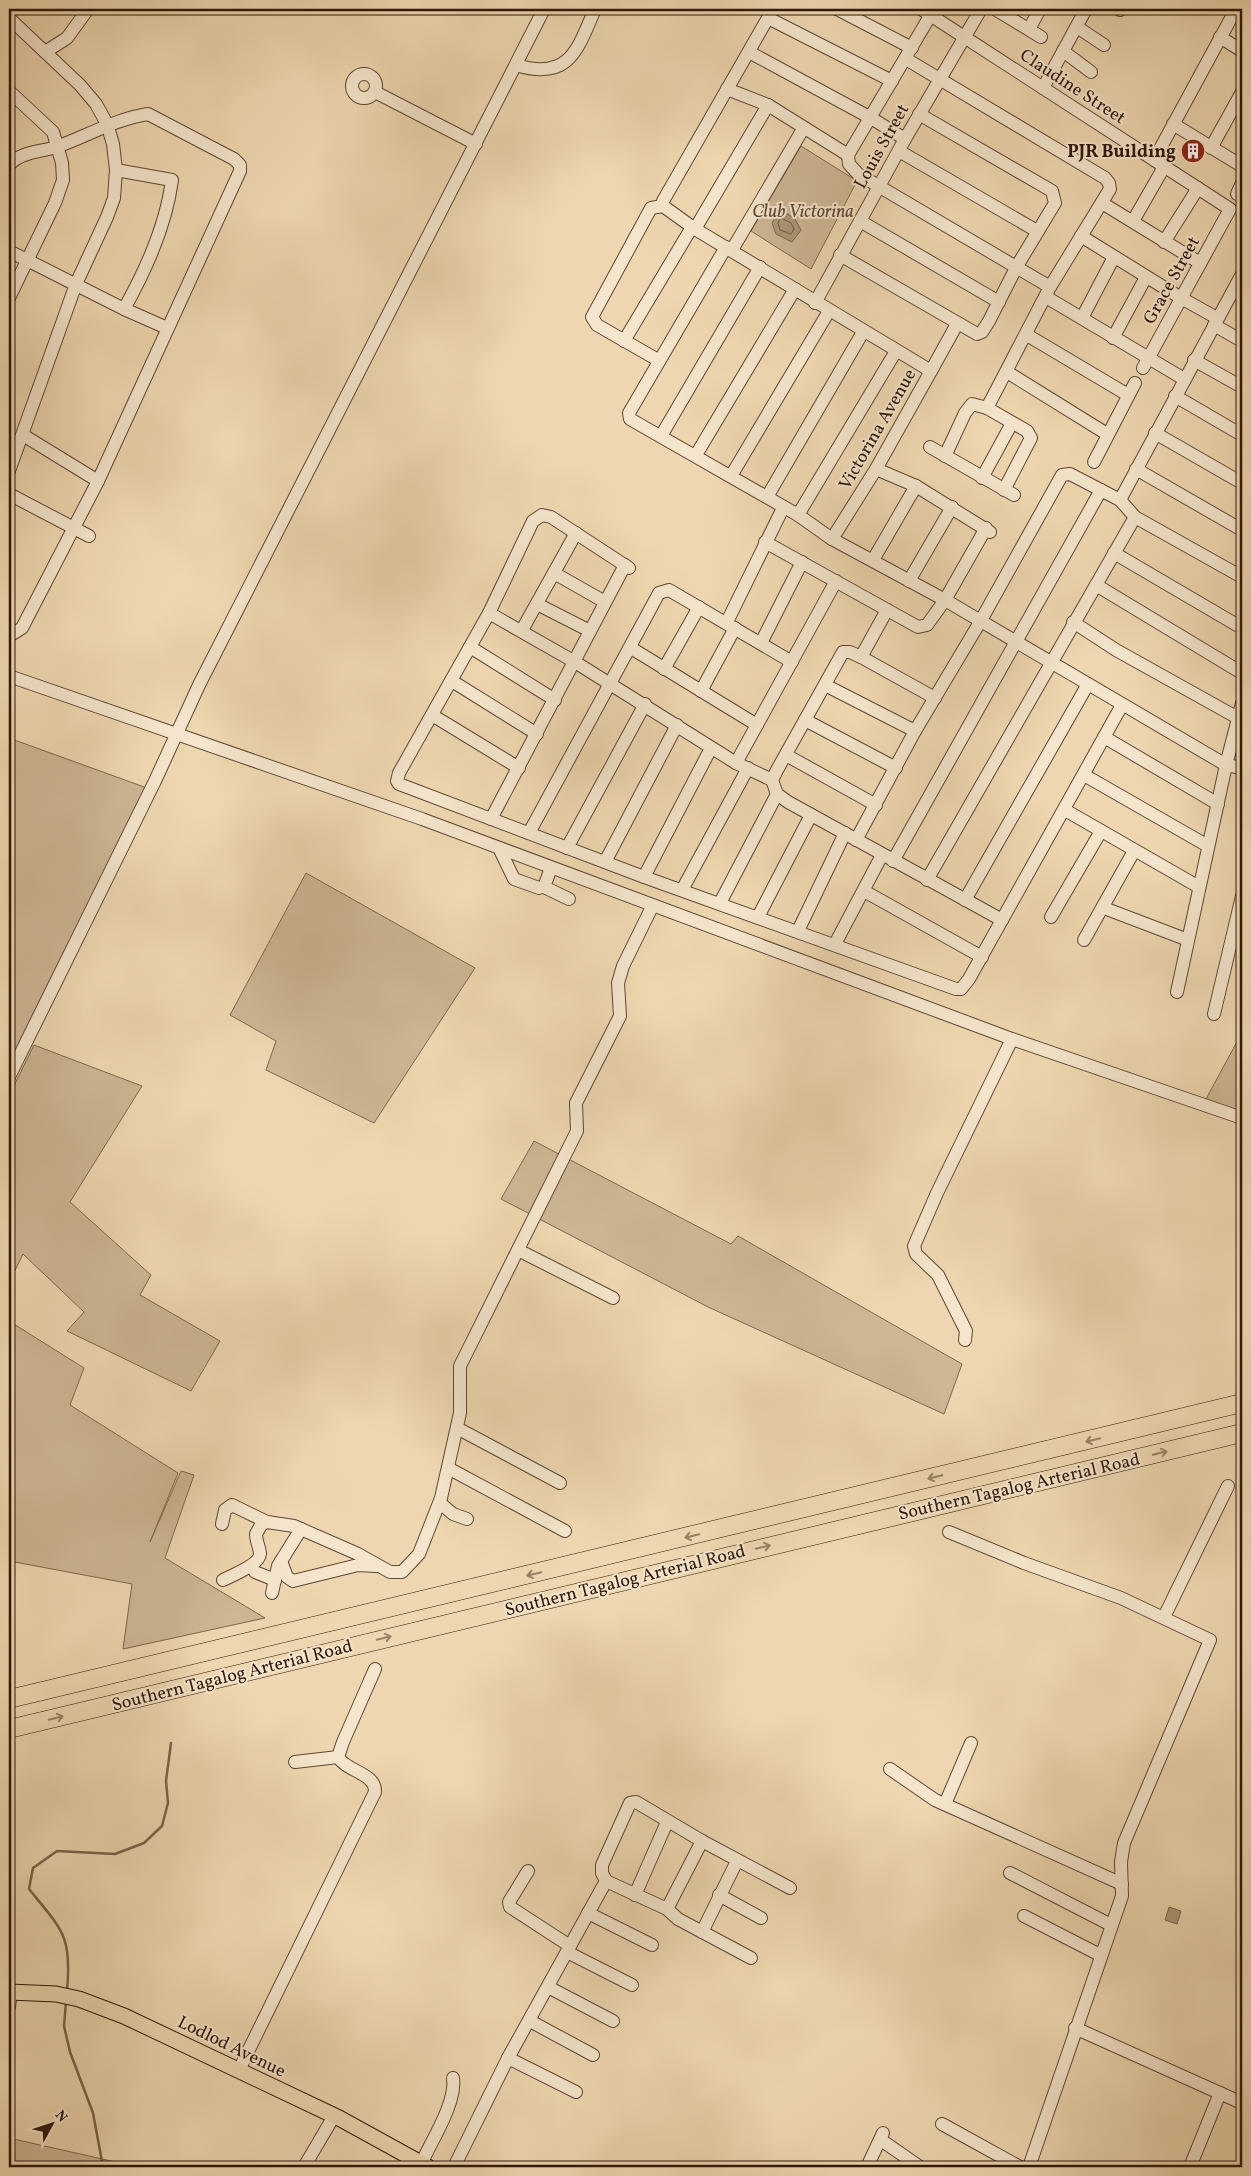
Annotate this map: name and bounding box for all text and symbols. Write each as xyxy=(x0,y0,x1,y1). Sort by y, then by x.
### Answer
street label: Claudine Street xyxy=(1014,44,1130,131)
street label: Louis Street xyxy=(849,100,916,194)
building icon: PJR Building xyxy=(1180,138,1206,164)
place label: PJR Building xyxy=(1067,140,1176,165)
park label: Club Victorina xyxy=(752,200,854,225)
street label: Grace Street xyxy=(1138,232,1207,329)
street label: Victorina Avenue xyxy=(834,365,923,495)
one-way arrow xyxy=(1086,1436,1102,1445)
street label: Southern Tagalog Arterial Road xyxy=(896,1447,1143,1527)
one-way arrow xyxy=(1151,1448,1167,1457)
one-way arrow xyxy=(927,1473,943,1482)
one-way arrow xyxy=(684,1532,700,1541)
street label: Southern Tagalog Arterial Road xyxy=(502,1539,748,1624)
one-way arrow xyxy=(755,1542,771,1551)
one-way arrow xyxy=(526,1570,542,1579)
one-way arrow xyxy=(376,1633,392,1642)
street label: Southern Tagalog Arterial Road xyxy=(109,1634,355,1719)
one-way arrow xyxy=(48,1713,64,1722)
street label: Lodlod Avenue xyxy=(173,2010,290,2084)
north arrow xyxy=(28,2098,78,2148)
text: N xyxy=(50,2107,71,2127)

